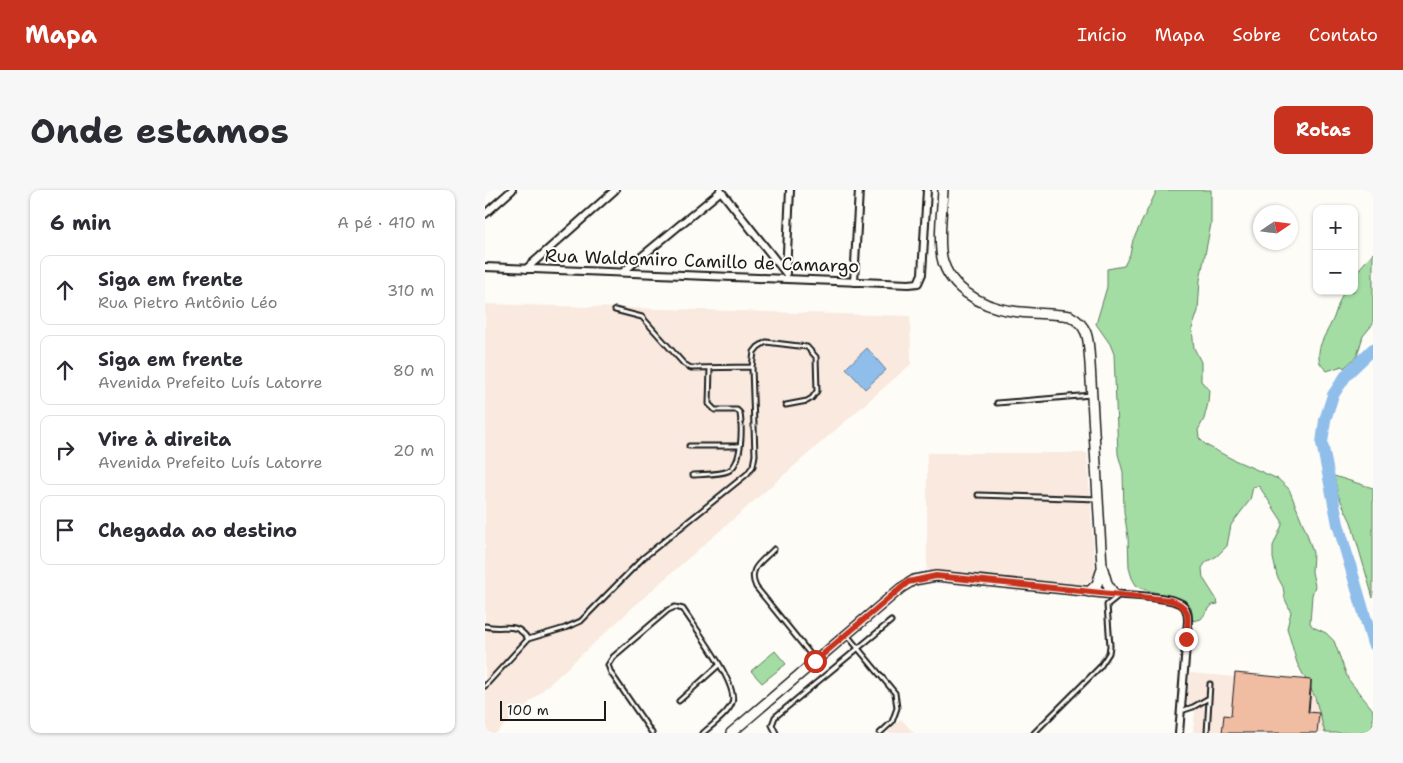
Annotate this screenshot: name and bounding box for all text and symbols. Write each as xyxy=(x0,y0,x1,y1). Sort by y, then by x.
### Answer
text: Mapa xyxy=(25,19,97,51)
text: Início xyxy=(1077,23,1127,47)
text: Mapa xyxy=(1155,23,1204,47)
text: Sobre xyxy=(1232,23,1281,47)
text: Contato xyxy=(1309,23,1378,47)
button: Rotas xyxy=(1274,106,1373,154)
text: Onde estamos xyxy=(30,107,289,154)
north arrow xyxy=(1253,205,1298,250)
map controls xyxy=(1313,205,1358,295)
button: + xyxy=(1313,205,1358,250)
text: 6 min xyxy=(50,209,111,237)
text: A pé · 410 m xyxy=(337,212,435,233)
street label: Rua Waldomiro Camillo de Camargo xyxy=(544,244,860,278)
button: − xyxy=(1313,250,1358,295)
text: Siga em frente xyxy=(98,267,243,292)
icon: ahead xyxy=(51,276,79,304)
text: 310 m xyxy=(387,280,434,301)
text: Rua Pietro Antônio Léo xyxy=(98,292,277,313)
text: Siga em frente xyxy=(98,347,243,372)
icon: ahead xyxy=(51,356,79,384)
text: 80 m xyxy=(393,360,434,381)
text: Avenida Prefeito Luís Latorre xyxy=(98,372,323,393)
text: Vire à direita xyxy=(98,427,231,452)
icon: right xyxy=(51,436,79,464)
text: 20 m xyxy=(393,440,434,461)
text: Avenida Prefeito Luís Latorre xyxy=(98,452,323,473)
icon: arrive xyxy=(51,516,79,544)
text: Chegada ao destino xyxy=(98,518,297,543)
route end xyxy=(1175,628,1198,651)
route start xyxy=(804,650,827,673)
scale bar xyxy=(500,698,606,721)
text: 100 m xyxy=(507,701,549,719)

